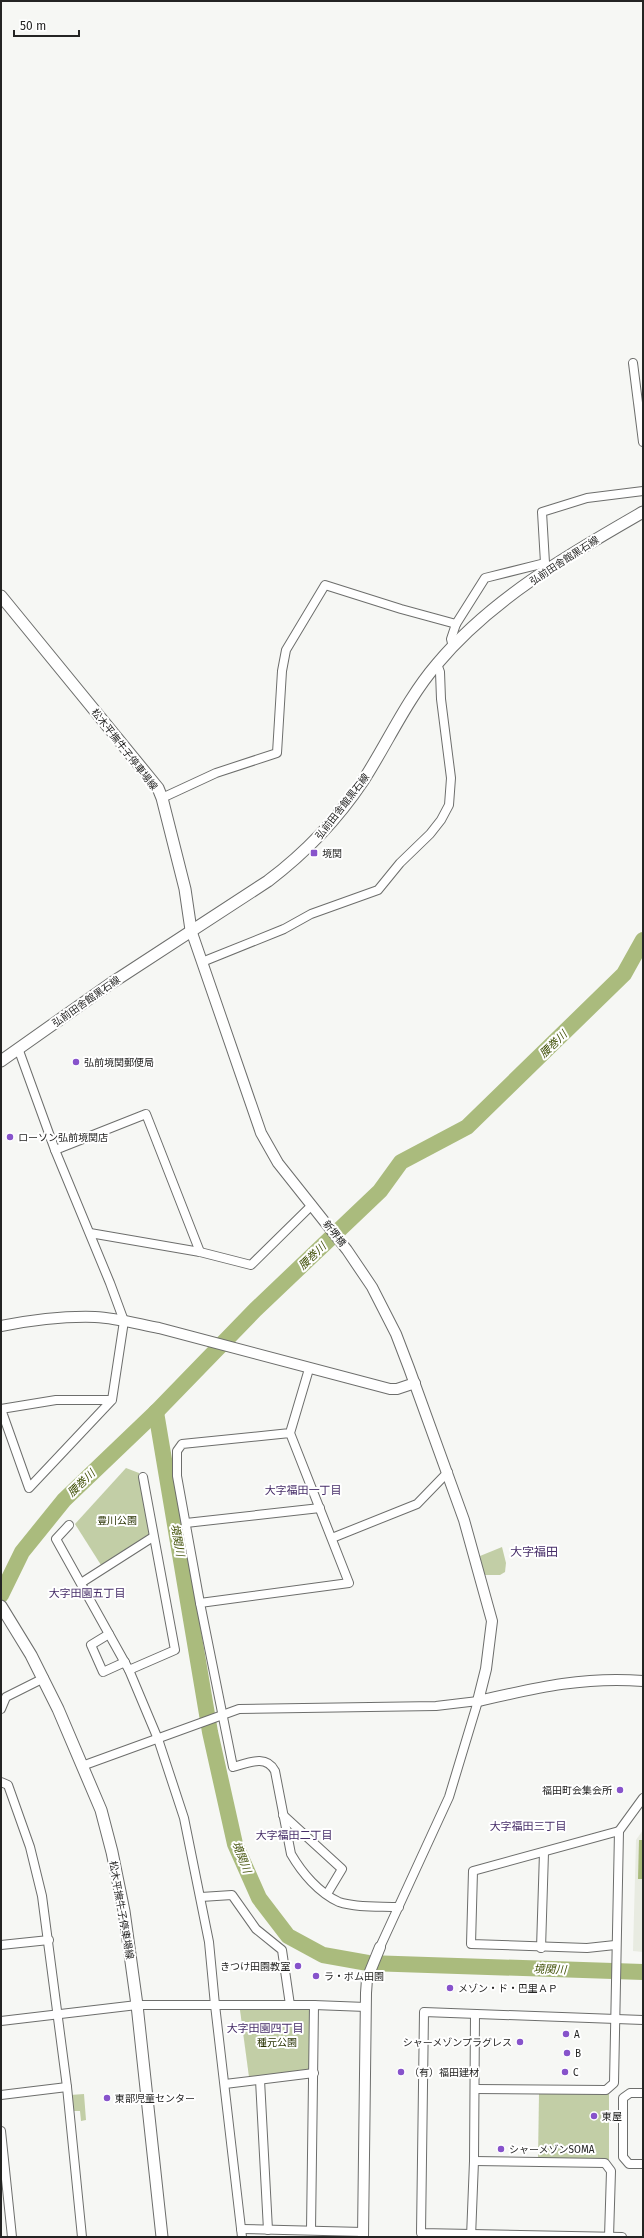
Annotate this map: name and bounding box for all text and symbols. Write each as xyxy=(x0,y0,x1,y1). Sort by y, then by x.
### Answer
scale bar xyxy=(14,12,79,38)
text: 50 m xyxy=(20,19,46,33)
street label: 弘前田舎館黒石線 xyxy=(528,534,601,588)
street label: 松木平撫牛子停車場線 xyxy=(89,707,160,793)
street label: 弘前田舎館黒石線 xyxy=(313,771,372,842)
marker: 境関 xyxy=(309,848,319,858)
place label: 境関 xyxy=(322,848,342,860)
street label: 弘前田舎館黒石線 xyxy=(50,974,123,1030)
water label: 腰巻川 xyxy=(537,1028,570,1060)
marker: 弘前境関郵便局 xyxy=(71,1057,81,1067)
place label: 弘前境関郵便局 xyxy=(84,1057,154,1069)
marker: ローソン弘前境関店 xyxy=(5,1132,15,1142)
place label: ローソン弘前境関店 xyxy=(18,1132,108,1144)
street label: 新堺橋 xyxy=(320,1218,348,1249)
water label: 腰巻川 xyxy=(296,1240,329,1272)
water label: 腰巻川 xyxy=(65,1467,98,1499)
district label: 大字福田一丁目 xyxy=(265,1484,342,1497)
park label: 豊川公園 xyxy=(97,1515,137,1527)
water label: 境関川 xyxy=(168,1523,187,1558)
district label: 大字福田 xyxy=(510,1545,558,1559)
district label: 大字田園五丁目 xyxy=(49,1587,126,1600)
place label: 福田町会集会所 xyxy=(542,1785,612,1797)
marker: 福田町会集会所 xyxy=(615,1785,625,1795)
district label: 大字福田三丁目 xyxy=(490,1820,567,1833)
district label: 大字福田二丁目 xyxy=(256,1829,333,1842)
water label: 境関川 xyxy=(230,1839,254,1876)
street label: 松木平撫牛子停車場線 xyxy=(106,1860,136,1960)
place label: きつけ田園教室 xyxy=(220,1961,290,1973)
marker: きつけ田園教室 xyxy=(293,1961,303,1971)
water label: 境関川 xyxy=(533,1962,568,1977)
marker: ラ・ポム田園 xyxy=(311,1971,321,1981)
place label: ラ・ポム田園 xyxy=(324,1971,384,1983)
marker: メゾン・ド・巴里ＡＰ xyxy=(445,1983,455,1993)
place label: メゾン・ド・巴里ＡＰ xyxy=(458,1983,558,1995)
district label: 大字田園四丁目 xyxy=(227,2022,304,2035)
marker: A xyxy=(561,2029,571,2039)
place label: A xyxy=(574,2029,580,2041)
park label: 種元公園 xyxy=(257,2037,297,2049)
place label: シャーメゾンプラグレス xyxy=(403,2037,512,2049)
marker: シャーメゾンプラグレス xyxy=(515,2037,525,2047)
marker: B xyxy=(562,2048,572,2058)
place label: B xyxy=(575,2048,581,2060)
marker: （有）福田建材 xyxy=(396,2067,406,2077)
place label: （有）福田建材 xyxy=(409,2067,479,2079)
marker: C xyxy=(560,2067,570,2077)
place label: C xyxy=(573,2067,579,2079)
marker: 東部児童センター xyxy=(102,2093,112,2103)
place label: 東部児童センター xyxy=(115,2093,195,2105)
marker: 東屋 xyxy=(589,2111,599,2121)
place label: 東屋 xyxy=(602,2111,622,2123)
marker: シャーメゾンSOMA xyxy=(496,2144,506,2154)
place label: シャーメゾンSOMA xyxy=(509,2144,595,2156)

